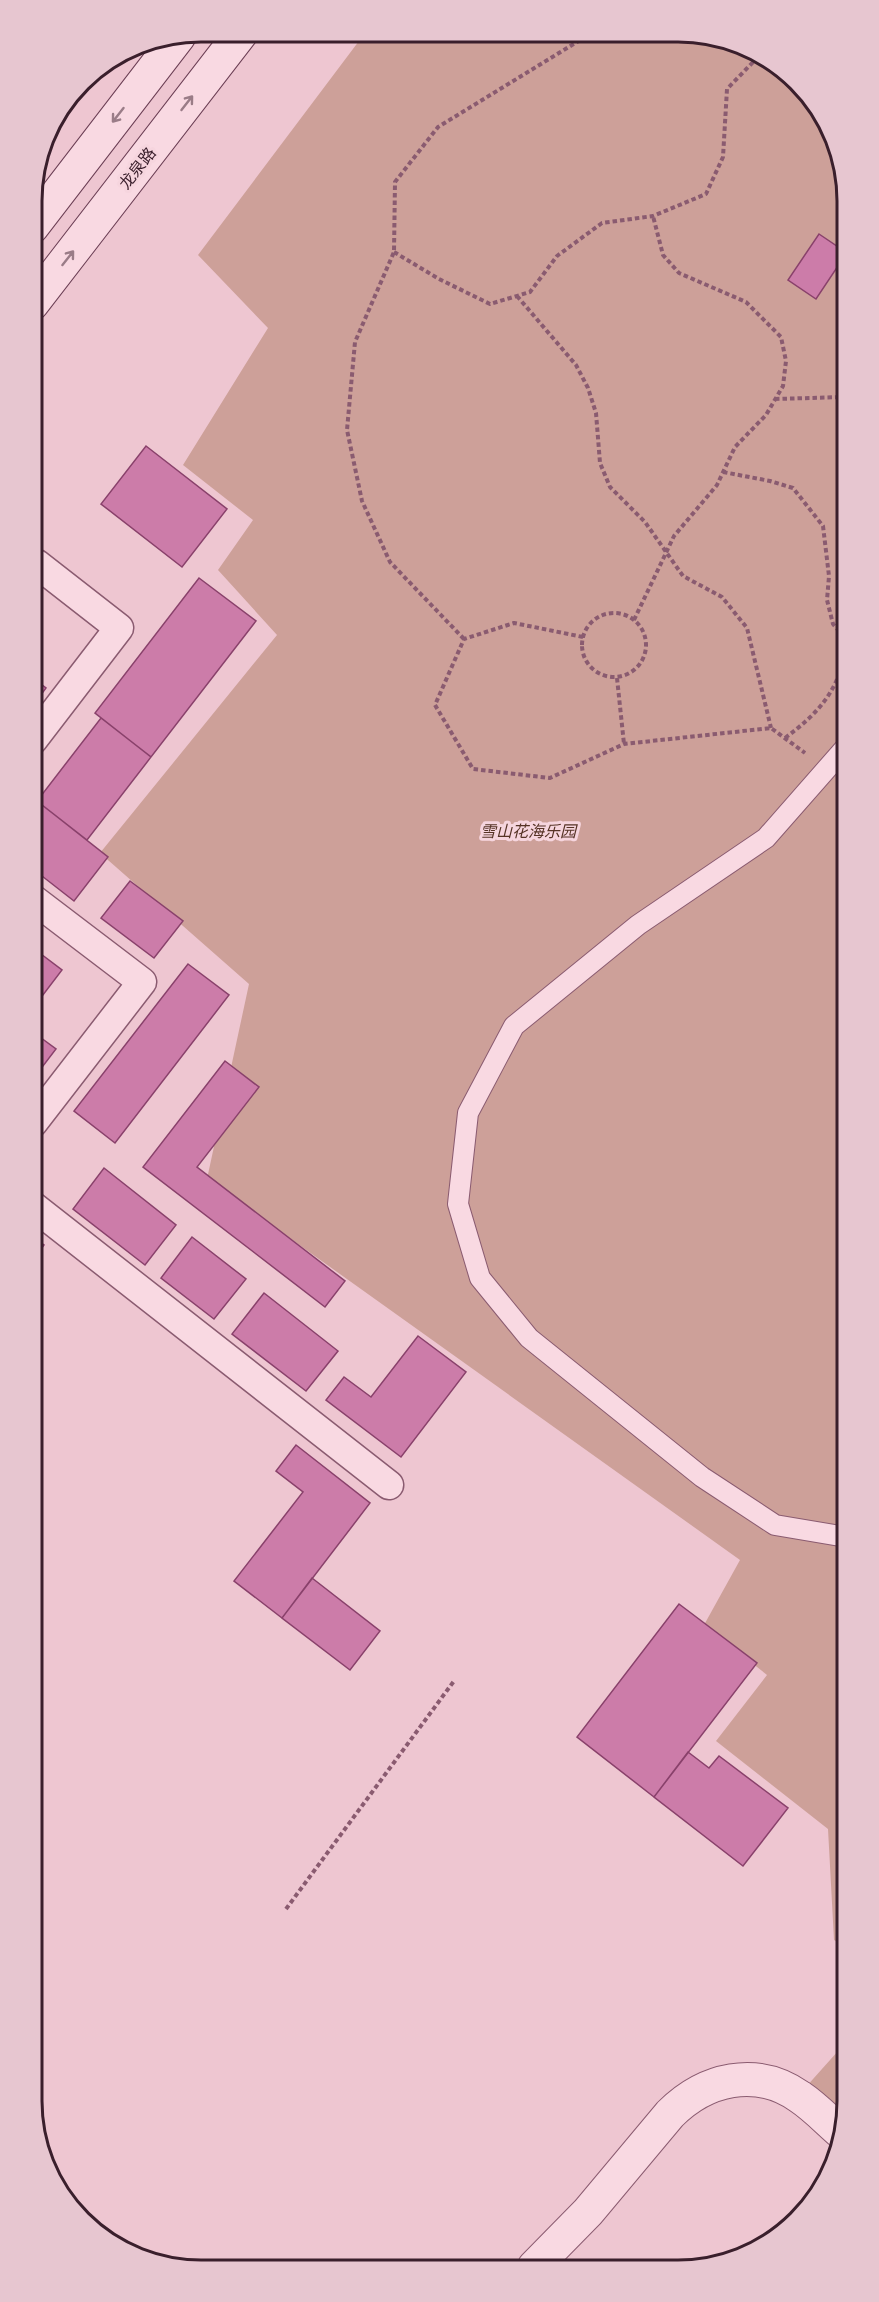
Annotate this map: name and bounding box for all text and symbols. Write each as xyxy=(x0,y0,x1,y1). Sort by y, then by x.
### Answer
one-way arrow xyxy=(180,95,193,111)
one-way arrow xyxy=(111,107,124,123)
street label: 龙泉路 xyxy=(114,142,160,194)
one-way arrow xyxy=(61,250,74,266)
park label: 雪山花海乐园 xyxy=(480,820,578,842)

